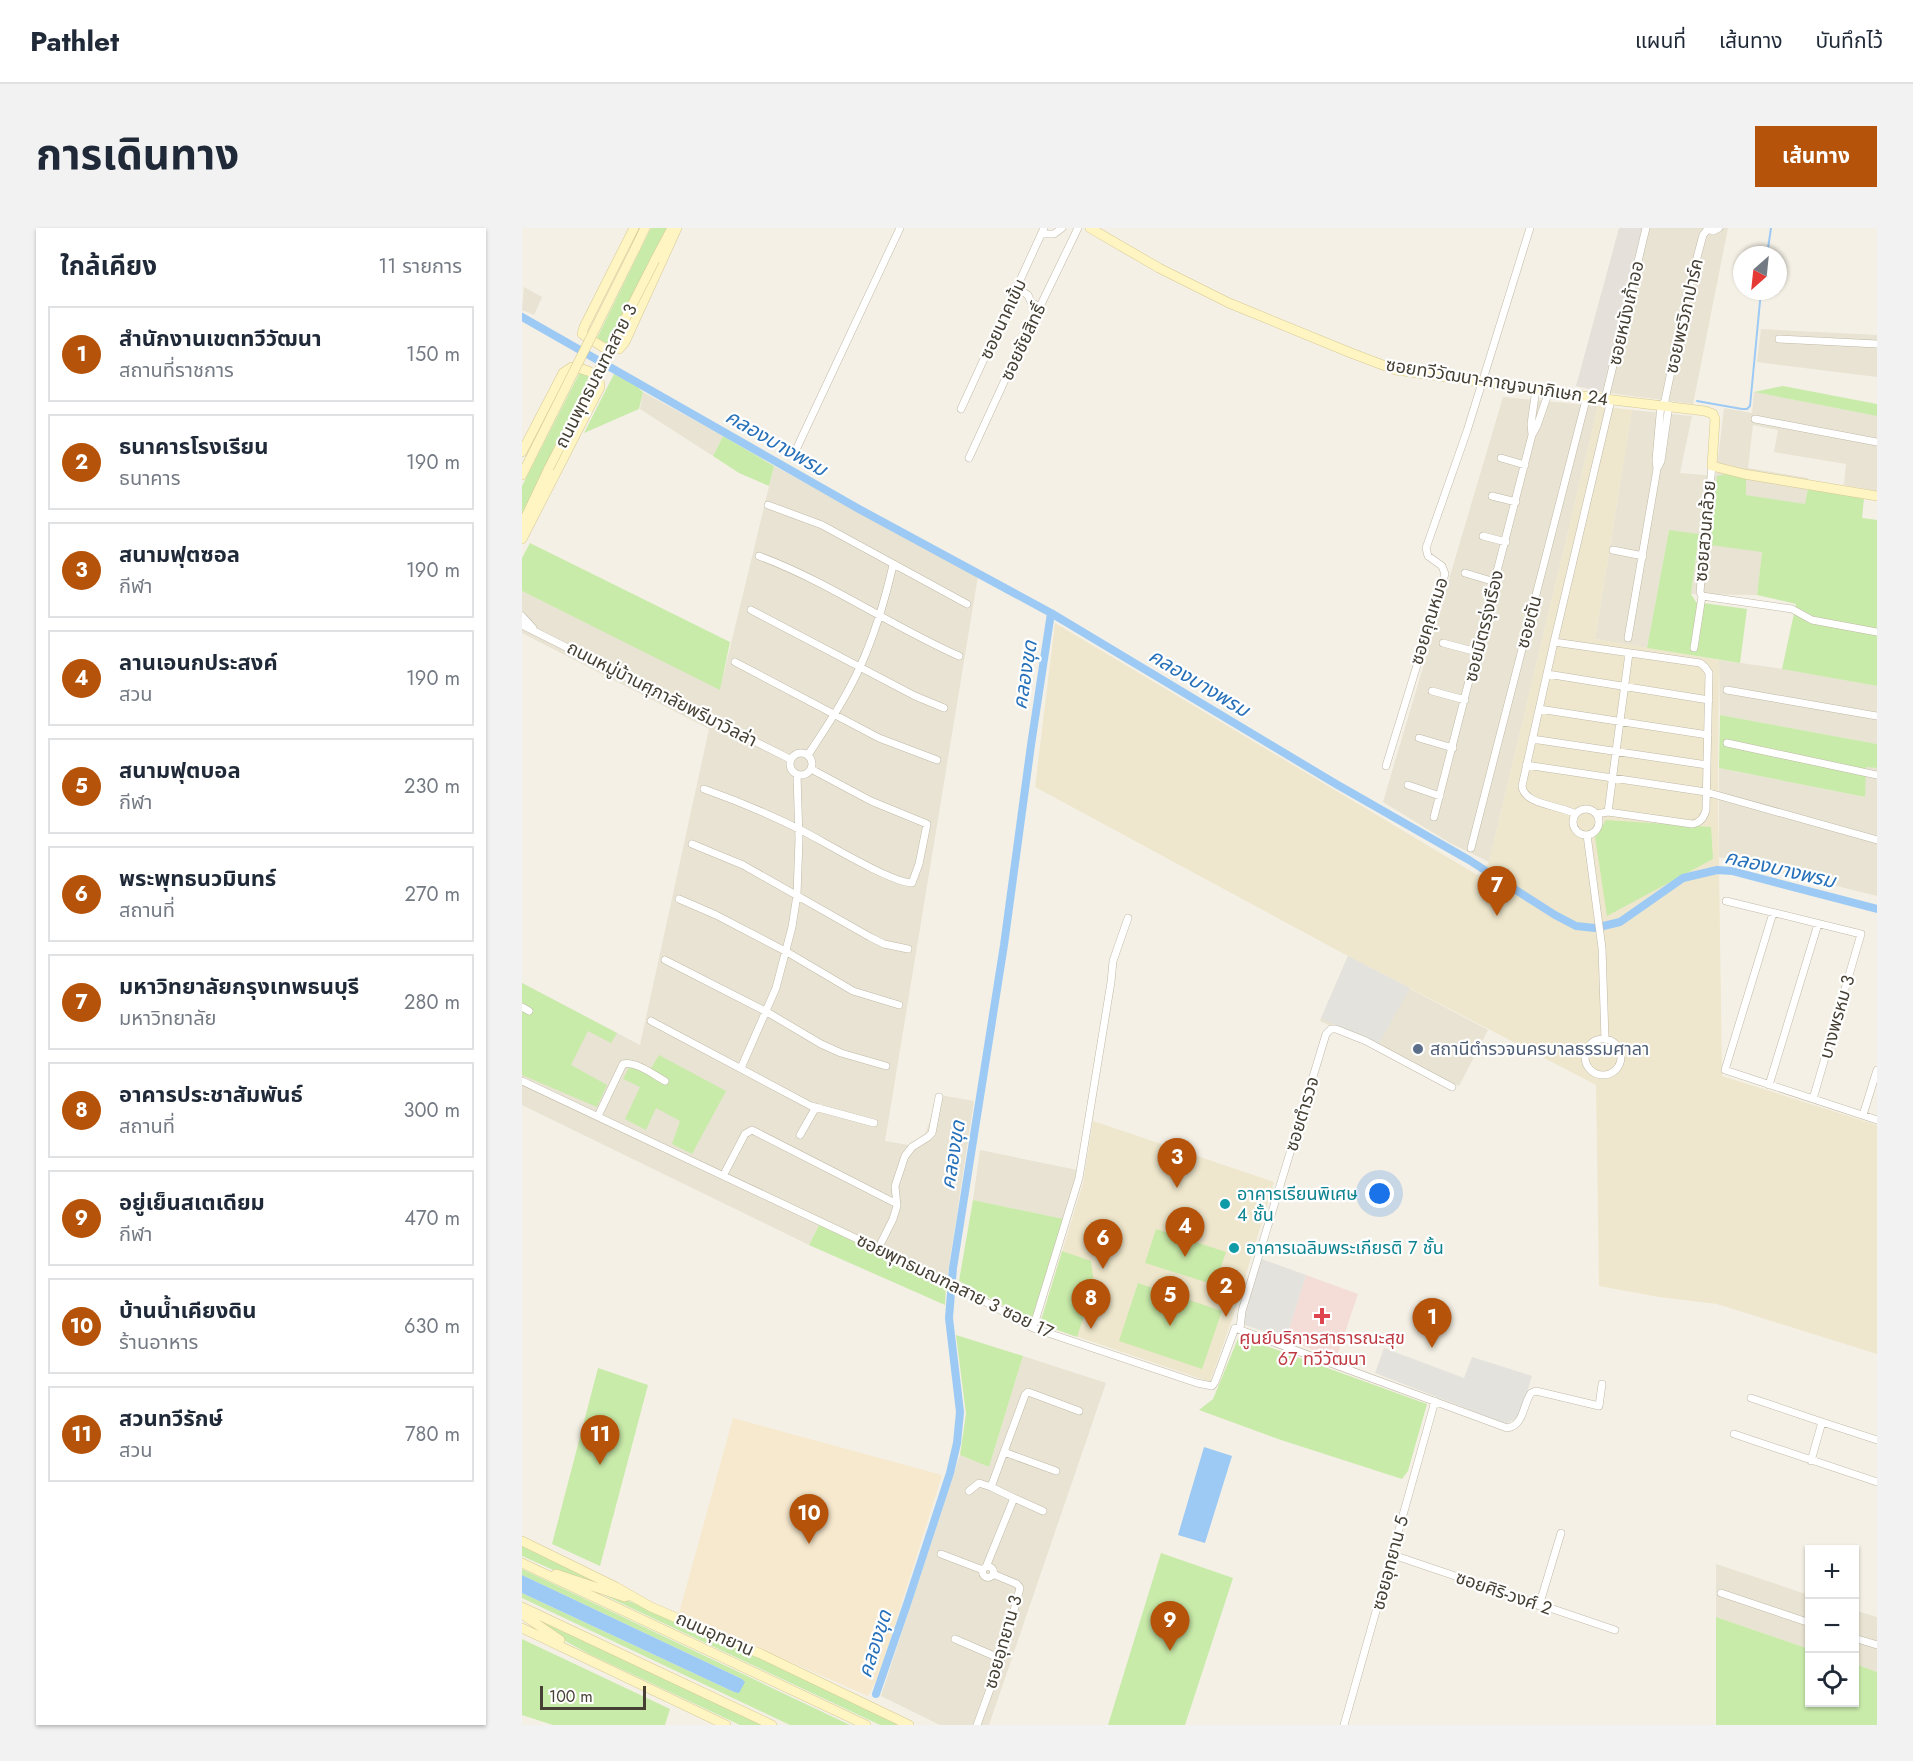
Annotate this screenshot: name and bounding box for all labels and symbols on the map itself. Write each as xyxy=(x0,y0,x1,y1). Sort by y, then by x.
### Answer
north arrow xyxy=(1733,246,1787,300)
street label: ซอยพรวิภาปาร์ค xyxy=(1658,256,1710,376)
street label: ซอยหนังเก้าออ xyxy=(1601,258,1651,368)
street label: ซอยนาคเข้ม xyxy=(973,274,1033,364)
street label: ถนนพุทธมณฑลสาย 3 xyxy=(548,299,644,453)
street label: ซอยชัยสิทธิ์ xyxy=(994,299,1052,385)
street label: ซอยทวีวัฒนา-กาญจนาภิเษก 24 xyxy=(1384,352,1610,412)
water label: คลองบางพรม xyxy=(720,402,834,485)
street label: ซอยสวนกล้วย xyxy=(1688,479,1722,583)
street label: ซอยมิตรรุ่งเรือง xyxy=(1458,567,1510,685)
street label: ซอยคุณหมอ xyxy=(1403,574,1455,668)
street label: ซอยตัน xyxy=(1510,593,1548,651)
street label: ถนนหมู่บ้านศุภาลัยพรีมาวิลล่า xyxy=(562,635,762,753)
water label: คลองขุด xyxy=(1005,638,1045,711)
water label: คลองบางพรม xyxy=(1143,642,1256,725)
water label: คลองบางพรม xyxy=(1722,842,1840,896)
pin: 7 xyxy=(1478,866,1516,916)
street label: บางพรหม 3 xyxy=(1813,972,1861,1062)
place label: สถานีตำรวจนครบาลธรรมศาลา xyxy=(1430,1036,1649,1062)
marker: สถานีตำรวจนครบาลธรรมศาลา xyxy=(1411,1042,1425,1056)
street label: ซอยตำรวจ xyxy=(1278,1073,1326,1155)
water label: คลองขุด xyxy=(933,1118,973,1191)
pin: 3 xyxy=(1158,1138,1196,1188)
your location xyxy=(1365,1179,1394,1208)
place label: อาคารเรียนพิเศษ 4 ชั้น xyxy=(1237,1181,1358,1228)
marker: อาคารเรียนพิเศษ 4 ชั้น xyxy=(1218,1197,1232,1211)
pin: 4 xyxy=(1166,1208,1204,1257)
pin: 6 xyxy=(1084,1220,1122,1269)
street label: ซอยพุทธมณฑลสาย 3 ซอย 17 xyxy=(852,1227,1058,1345)
place label: อาคารเฉลิมพระเกียรติ 7 ชั้น xyxy=(1246,1235,1444,1261)
marker: อาคารเฉลิมพระเกียรติ 7 ชั้น xyxy=(1227,1241,1241,1255)
pin: 2 xyxy=(1206,1268,1246,1317)
pin: 5 xyxy=(1150,1276,1190,1326)
pin: 8 xyxy=(1072,1280,1110,1329)
pin: 1 xyxy=(1412,1298,1452,1348)
marker: ศูนย์บริการสาธารณะสุข 67 ทวีวัฒนา xyxy=(1313,1307,1331,1325)
place label: ศูนย์บริการสาธารณะสุข 67 ทวีวัฒนา xyxy=(1239,1325,1405,1372)
pin: 11 xyxy=(580,1416,620,1465)
pin: 10 xyxy=(790,1494,828,1544)
street label: ซอยอุทยาน 5 xyxy=(1365,1513,1415,1613)
street label: ซอยศิริ-วงศ์ 2 xyxy=(1452,1564,1556,1622)
street label: ซอยอุทยาน 3 xyxy=(977,1592,1029,1692)
pin: 9 xyxy=(1150,1602,1190,1651)
street label: ถนนอุทยาน xyxy=(672,1605,758,1663)
water label: คลองขุด xyxy=(851,1606,900,1681)
scale bar xyxy=(540,1683,646,1710)

